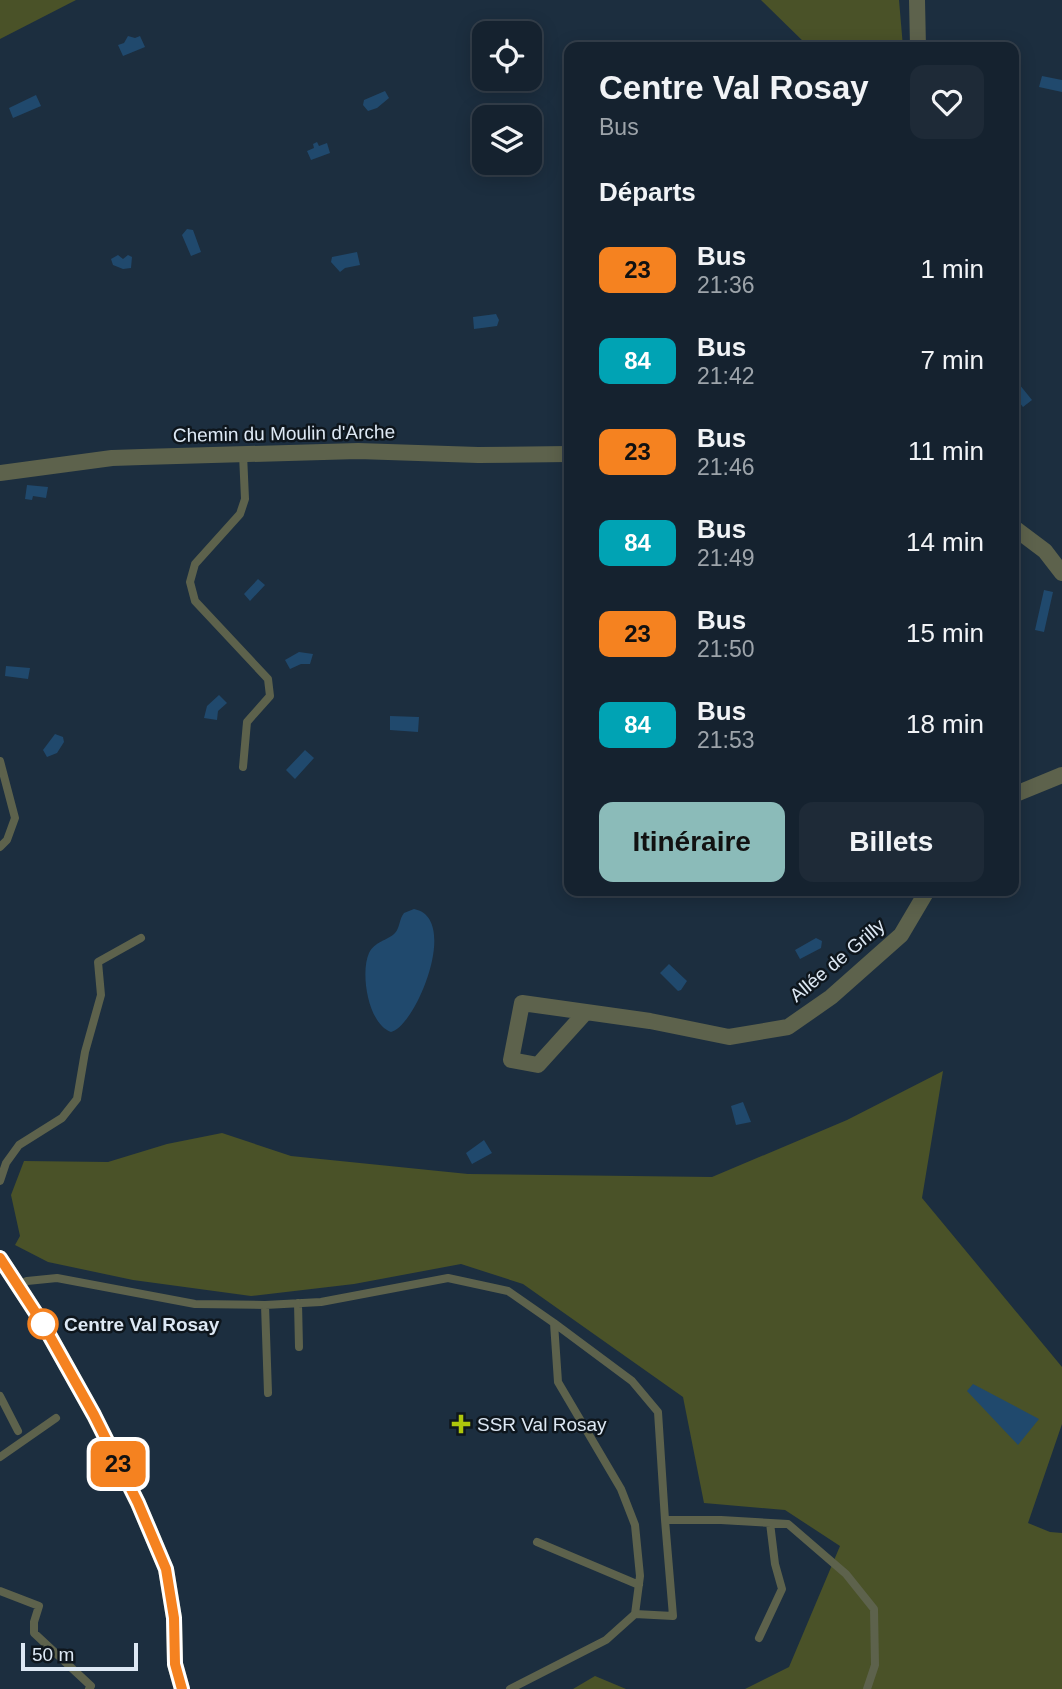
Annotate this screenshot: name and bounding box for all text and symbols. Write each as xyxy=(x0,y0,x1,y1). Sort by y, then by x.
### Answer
map controls xyxy=(472,21,542,175)
button: locate xyxy=(472,21,542,91)
button: heart xyxy=(910,65,984,139)
text: Centre Val Rosay xyxy=(599,69,869,106)
button: layers xyxy=(472,105,542,175)
text: Bus xyxy=(599,114,639,140)
text: Départs xyxy=(599,177,696,207)
text: Bus xyxy=(697,241,746,271)
text: 1 min xyxy=(920,254,984,284)
text: 23 xyxy=(624,256,651,283)
text: 21:36 xyxy=(697,272,755,298)
text: Bus xyxy=(697,332,746,362)
text: 7 min xyxy=(920,345,984,375)
text: 84 xyxy=(624,347,651,374)
text: 21:42 xyxy=(697,363,755,389)
street label: Chemin du Moulin d'Arche xyxy=(173,421,395,446)
text: Bus xyxy=(697,423,746,453)
text: 11 min xyxy=(908,436,984,466)
text: 23 xyxy=(624,438,651,465)
text: 21:46 xyxy=(697,454,755,480)
text: Bus xyxy=(697,514,746,544)
text: 14 min xyxy=(906,527,984,557)
text: 84 xyxy=(624,529,651,556)
text: 21:49 xyxy=(697,545,755,571)
text: Bus xyxy=(697,605,746,635)
text: 15 min xyxy=(906,618,984,648)
text: 23 xyxy=(624,620,651,647)
text: 21:50 xyxy=(697,636,755,662)
text: Bus xyxy=(697,696,746,726)
text: 18 min xyxy=(906,709,984,739)
text: 84 xyxy=(624,711,651,738)
text: 21:53 xyxy=(697,727,755,753)
button: Itinéraire xyxy=(599,802,785,882)
button: Billets xyxy=(799,802,984,882)
street label: Allée de Grilly xyxy=(786,914,889,1006)
marker: Centre Val Rosay xyxy=(28,1309,58,1339)
place label: Centre Val Rosay xyxy=(64,1314,220,1335)
marker: SSR Val Rosay xyxy=(451,1414,471,1434)
place label: SSR Val Rosay xyxy=(477,1414,607,1435)
line badge: 23 xyxy=(86,1441,150,1487)
text: 23 xyxy=(105,1450,131,1477)
scale bar xyxy=(21,1640,138,1672)
text: 50 m xyxy=(32,1644,74,1665)

